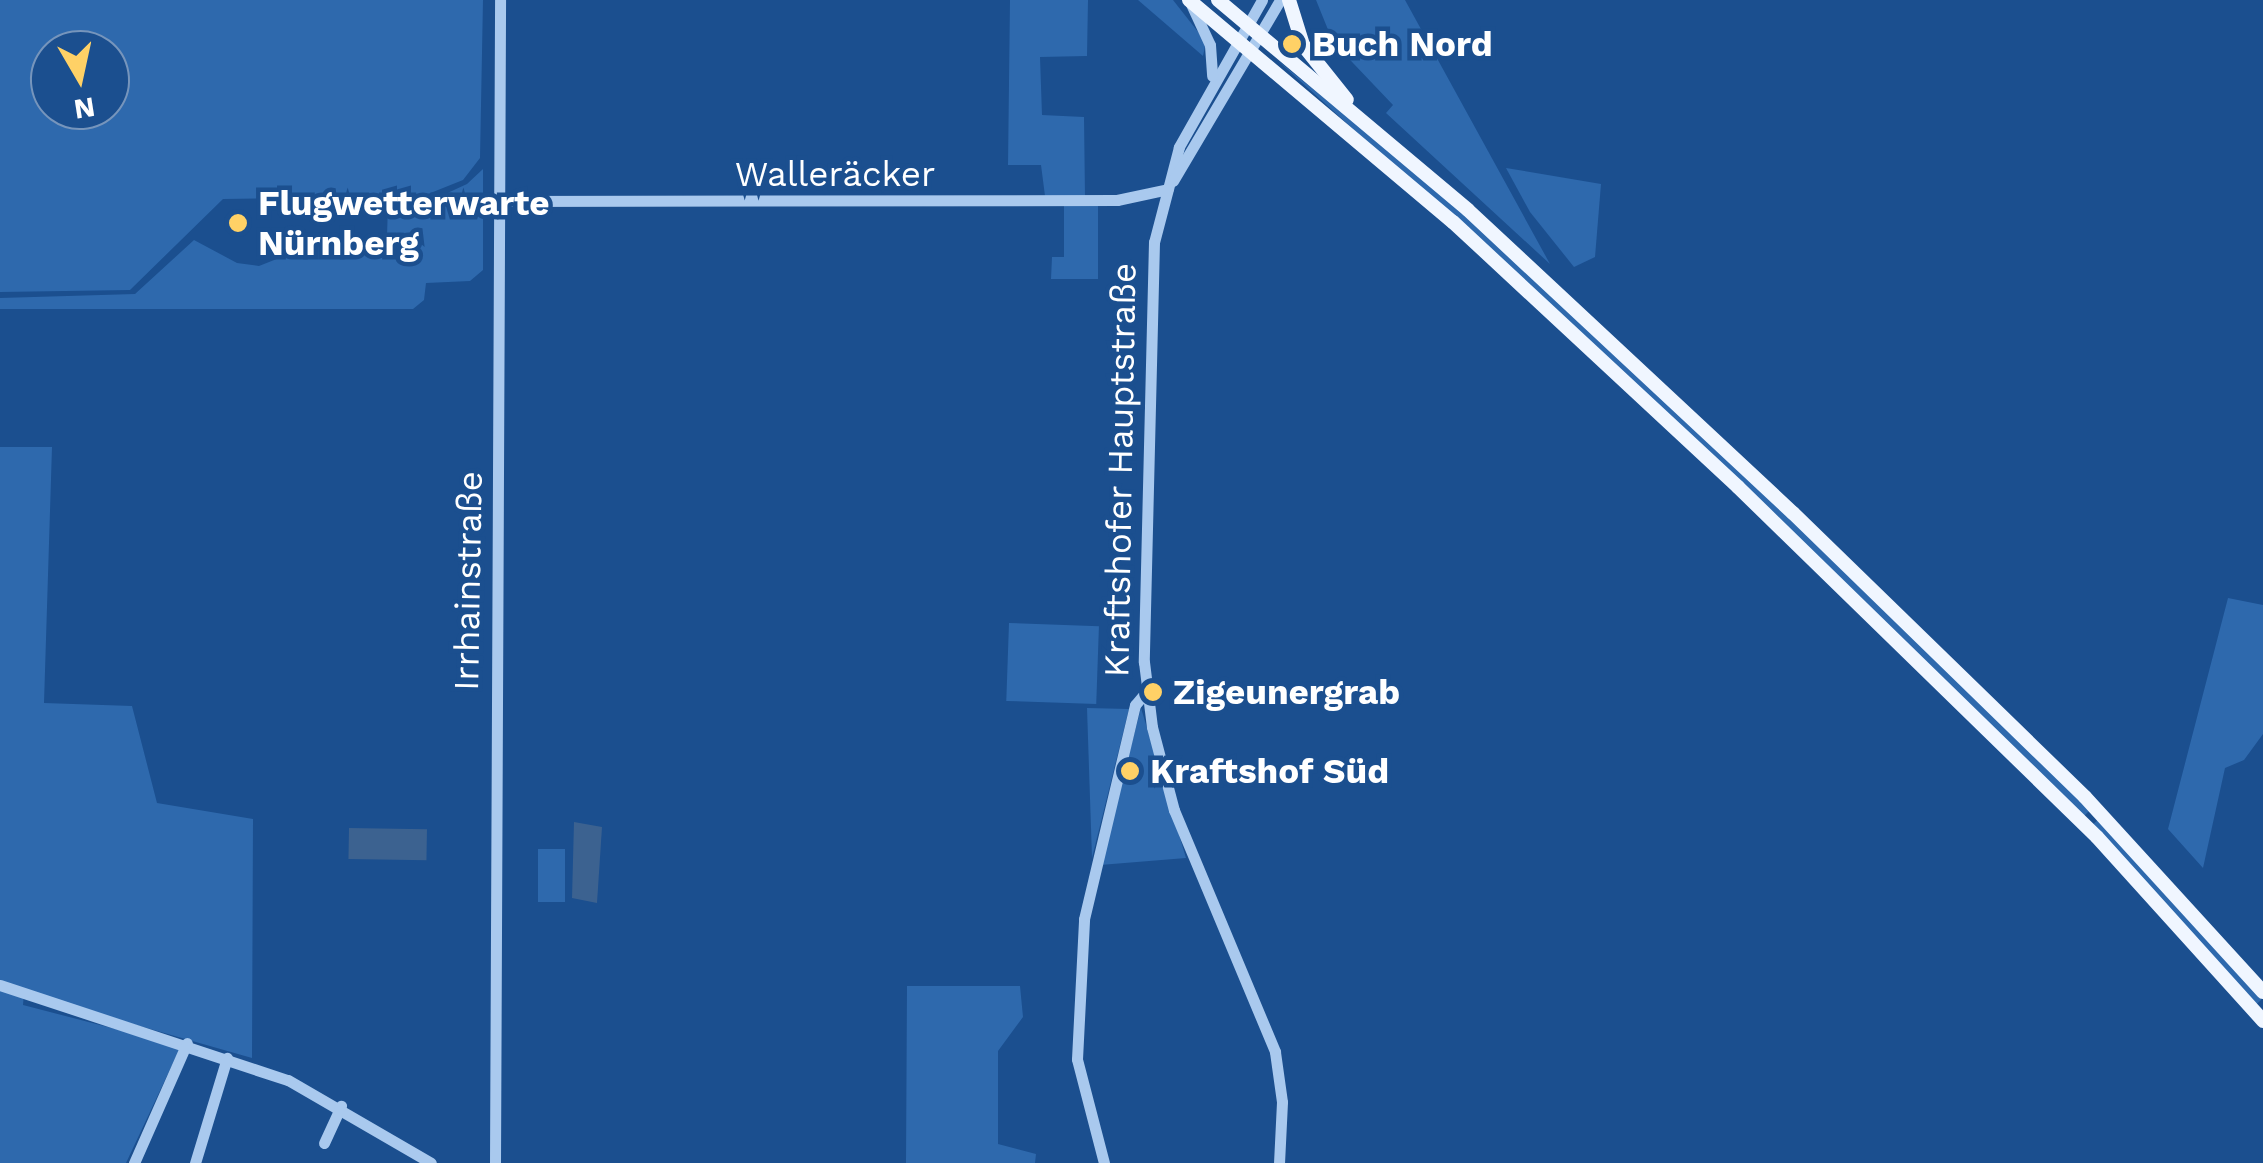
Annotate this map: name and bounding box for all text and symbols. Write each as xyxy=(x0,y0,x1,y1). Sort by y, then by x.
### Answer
place label: Buch Nord xyxy=(1312,23,1493,65)
north arrow xyxy=(30,30,130,130)
marker: Buch Nord xyxy=(1281,33,1303,55)
text: N xyxy=(72,90,97,126)
street label: Walleräcker xyxy=(735,153,935,195)
place label: Flugwetterwarte Nürnberg xyxy=(258,182,549,264)
marker: Flugwetterwarte Nürnberg xyxy=(227,212,249,234)
street label: Kraftshofer Hauptstraße xyxy=(1095,262,1145,678)
street label: Irrhainstraße xyxy=(445,471,491,691)
place label: Zigeunergrab xyxy=(1173,671,1400,713)
marker: Zigeunergrab xyxy=(1142,681,1164,703)
place label: Kraftshof Süd xyxy=(1150,750,1390,792)
marker: Kraftshof Süd xyxy=(1119,760,1141,782)

